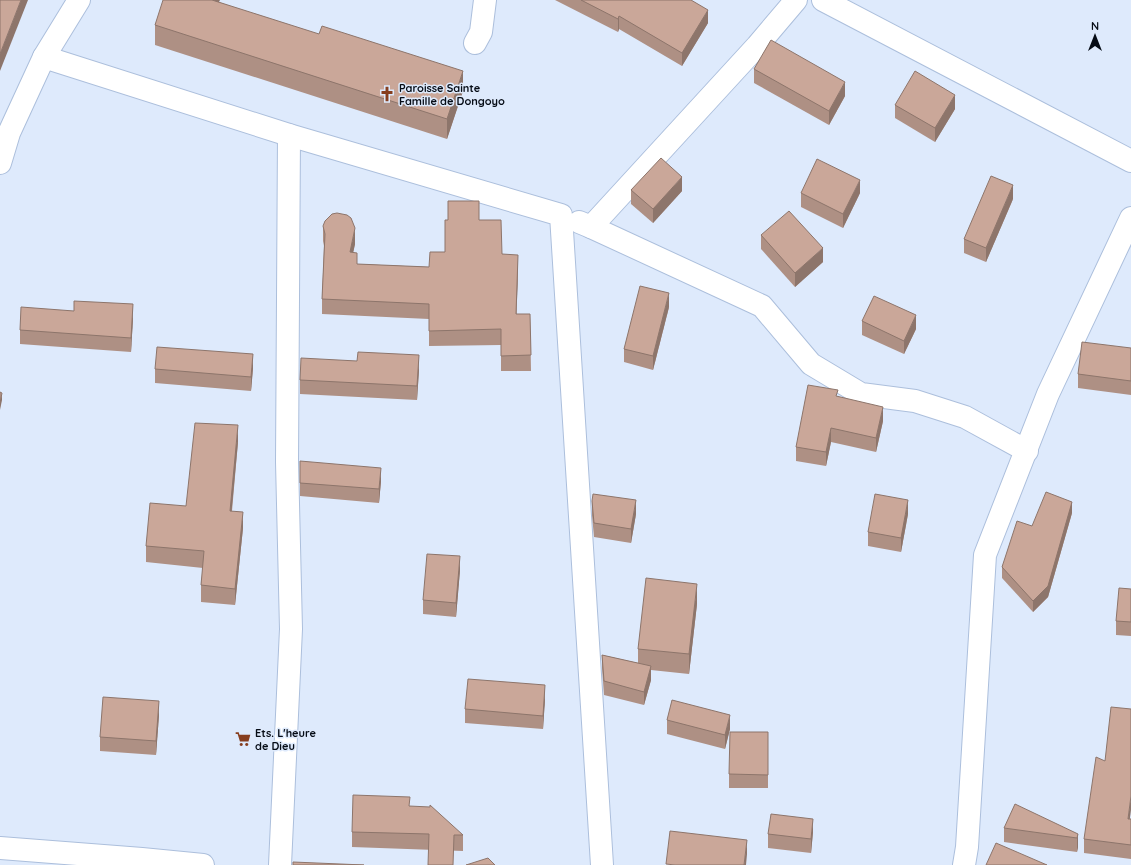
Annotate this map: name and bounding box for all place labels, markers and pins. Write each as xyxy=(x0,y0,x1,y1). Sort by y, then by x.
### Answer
place label: Paroisse Sainte Famille de Dongoyo xyxy=(399,81,505,108)
church icon: Paroisse Sainte Famille de Dongoyo xyxy=(378,85,396,103)
place label: Ets. L'heure de Dieu xyxy=(255,726,317,753)
supermarket icon: Ets. L'heure de Dieu xyxy=(234,730,252,748)

